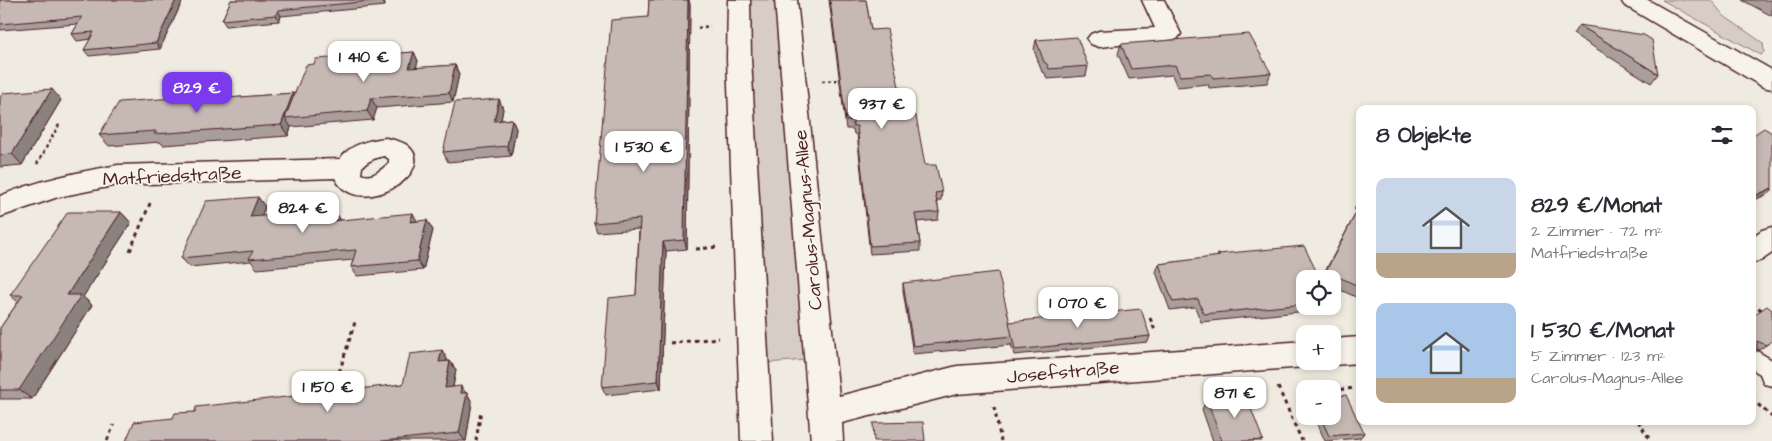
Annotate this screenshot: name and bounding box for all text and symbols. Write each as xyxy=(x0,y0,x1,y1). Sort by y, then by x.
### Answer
pin: 1 410 € xyxy=(318,41,410,83)
text: 1 410 € xyxy=(339,46,389,68)
pin: 829 € xyxy=(162,72,232,114)
text: 829 € xyxy=(173,77,221,99)
pin: 937 € xyxy=(847,88,917,130)
text: 937 € xyxy=(859,93,905,115)
text: 8 Objekte xyxy=(1376,121,1472,150)
icon: filters xyxy=(1708,121,1736,149)
street label: Carolus-Magnus-Allee xyxy=(787,129,831,311)
pin: 1 530 € xyxy=(598,130,690,173)
text: 1 530 € xyxy=(615,136,673,158)
street label: Matfriedstraße xyxy=(102,159,242,194)
text: 829 €/Monat xyxy=(1531,191,1662,220)
pin: 824 € xyxy=(268,192,338,234)
text: 824 € xyxy=(278,197,328,219)
icon: home xyxy=(1416,198,1476,258)
text: 2 Zimmer · 72 m² xyxy=(1531,220,1663,242)
text: Matfriedstraße xyxy=(1531,242,1648,264)
map controls xyxy=(1296,270,1341,425)
button: locate xyxy=(1296,270,1341,315)
pin: 1 070 € xyxy=(1032,286,1124,329)
text: 1 070 € xyxy=(1049,292,1107,314)
text: 1 530 €/Monat xyxy=(1531,316,1674,345)
icon: home xyxy=(1416,323,1476,383)
button: + xyxy=(1296,325,1341,370)
text: 5 Zimmer · 123 m² xyxy=(1531,345,1665,367)
street label: Josefstraße xyxy=(1006,354,1121,391)
text: Carolus-Magnus-Allee xyxy=(1531,367,1683,389)
pin: 1 150 € xyxy=(282,370,374,413)
text: 1 150 € xyxy=(302,376,354,398)
pin: 871 € xyxy=(1200,376,1270,419)
button: − xyxy=(1296,380,1341,425)
text: 871 € xyxy=(1214,382,1256,404)

